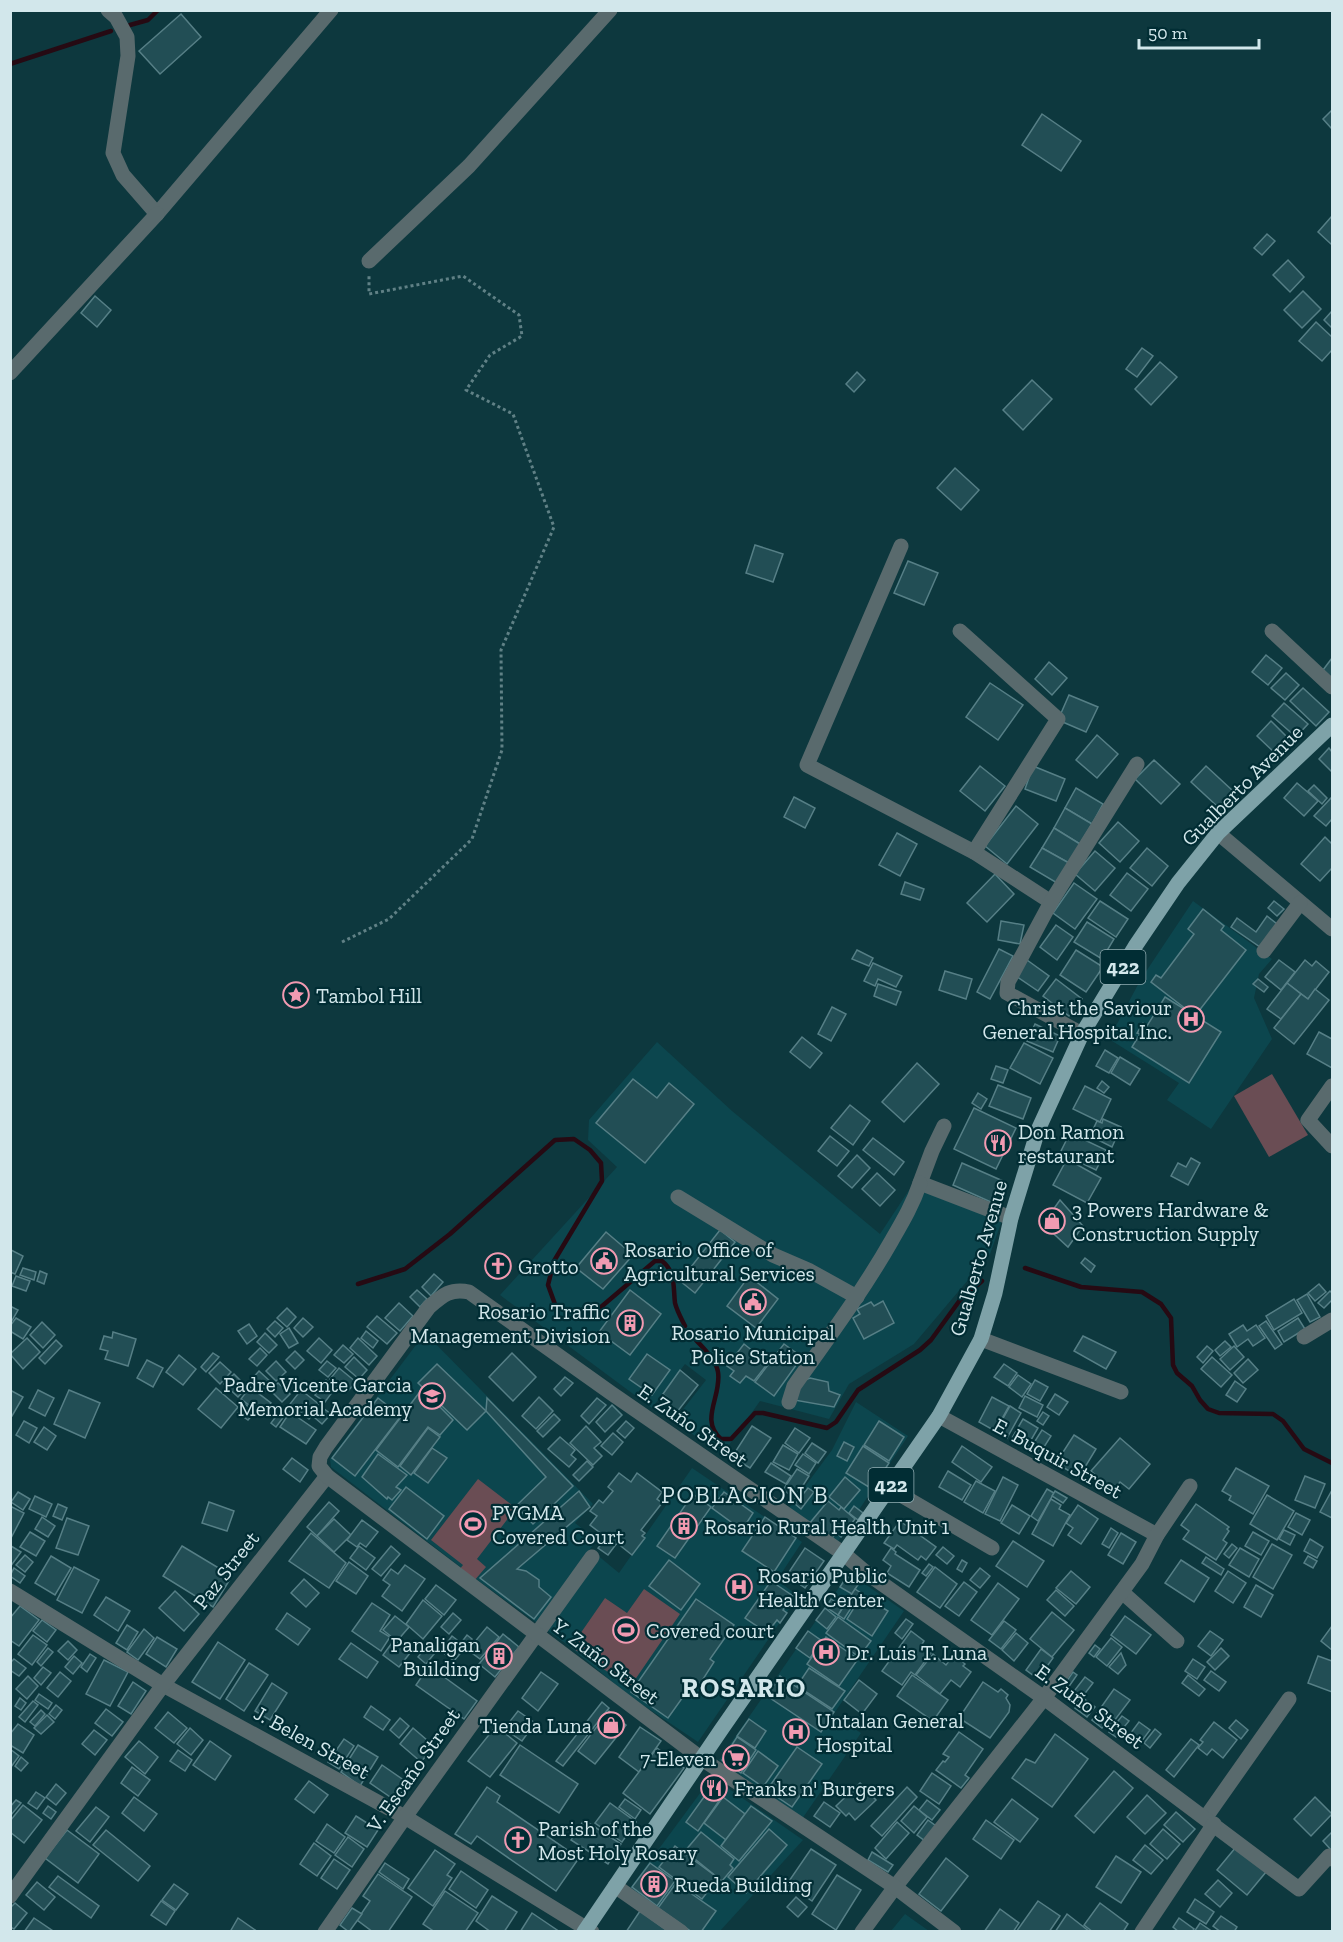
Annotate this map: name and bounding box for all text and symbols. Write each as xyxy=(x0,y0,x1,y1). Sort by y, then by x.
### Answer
scale bar xyxy=(1139,12,1259,50)
text: 50 m xyxy=(1148,22,1188,44)
street label: Gualberto Avenue xyxy=(1176,719,1308,851)
road number: 422 xyxy=(1100,950,1146,984)
place icon: Tambol Hill xyxy=(281,980,311,1010)
place label: Tambol Hill xyxy=(316,983,422,1008)
place label: Christ the Saviour General Hospital Inc. xyxy=(982,995,1172,1044)
hospital icon: Christ the Saviour General Hospital Inc. xyxy=(1176,1004,1206,1034)
place label: Don Ramon restaurant xyxy=(1018,1119,1124,1168)
restaurant icon: Don Ramon restaurant xyxy=(983,1128,1013,1158)
street label: Gualberto Avenue xyxy=(944,1177,1012,1339)
place label: 3 Powers Hardware & Construction Supply xyxy=(1072,1197,1269,1246)
shop icon: 3 Powers Hardware & Construction Supply xyxy=(1037,1206,1067,1236)
place label: Rosario Office of Agricultural Services xyxy=(624,1237,815,1286)
public building icon: Rosario Office of Agricultural Services xyxy=(589,1246,619,1276)
church icon: Grotto xyxy=(483,1251,513,1281)
place label: Grotto xyxy=(518,1254,578,1279)
public building icon: Rosario Municipal Police Station xyxy=(738,1287,768,1317)
place label: Rosario Traffic Management Division xyxy=(411,1299,610,1348)
building icon: Rosario Traffic Management Division xyxy=(615,1308,645,1338)
place label: Rosario Municipal Police Station xyxy=(671,1320,835,1369)
place label: Padre Vicente Garcia Memorial Academy xyxy=(223,1372,412,1421)
street label: E. Zuño Street xyxy=(633,1378,753,1472)
school or university icon: Padre Vicente Garcia Memorial Academy xyxy=(417,1381,447,1411)
street label: E. Buquir Street xyxy=(989,1412,1127,1504)
road number: 422 xyxy=(868,1468,914,1502)
district label: POBLACION B xyxy=(661,1480,829,1509)
place label: PVGMA Covered Court xyxy=(492,1500,624,1549)
sports icon: PVGMA Covered Court xyxy=(458,1509,488,1539)
building icon: Rosario Rural Health Unit 1 xyxy=(669,1511,699,1541)
place label: Rosario Rural Health Unit 1 xyxy=(704,1514,949,1539)
street label: Paz Street xyxy=(188,1526,264,1614)
place label: Rosario Public Health Center xyxy=(758,1563,887,1612)
hospital icon: Rosario Public Health Center xyxy=(724,1572,754,1602)
street label: Y. Zuño Street xyxy=(547,1612,665,1710)
sports icon: Covered court xyxy=(611,1615,641,1645)
place label: Covered court xyxy=(646,1618,774,1643)
place label: Panaligan Building xyxy=(391,1632,480,1681)
hospital icon: Dr. Luis T. Luna xyxy=(811,1637,841,1667)
place label: Dr. Luis T. Luna xyxy=(846,1640,987,1665)
building icon: Panaligan Building xyxy=(484,1641,514,1671)
street label: E. Zuño Street xyxy=(1031,1658,1149,1754)
district label: ROSARIO xyxy=(681,1672,807,1704)
street label: J. Belen Street xyxy=(250,1700,374,1784)
street label: V. Escaño Street xyxy=(360,1703,465,1838)
place label: Untalan General Hospital xyxy=(816,1708,964,1757)
shop icon: Tienda Luna xyxy=(596,1710,626,1740)
place label: Tienda Luna xyxy=(480,1713,592,1738)
hospital icon: Untalan General Hospital xyxy=(781,1717,811,1747)
supermarket icon: 7-Eleven xyxy=(721,1743,751,1773)
place label: 7-Eleven xyxy=(640,1746,716,1771)
restaurant icon: Franks n' Burgers xyxy=(699,1773,729,1803)
place label: Franks n' Burgers xyxy=(734,1776,895,1801)
place label: Parish of the Most Holy Rosary xyxy=(538,1816,698,1865)
church icon: Parish of the Most Holy Rosary xyxy=(503,1825,533,1855)
building icon: Rueda Building xyxy=(639,1869,669,1899)
place label: Rueda Building xyxy=(674,1872,812,1897)

